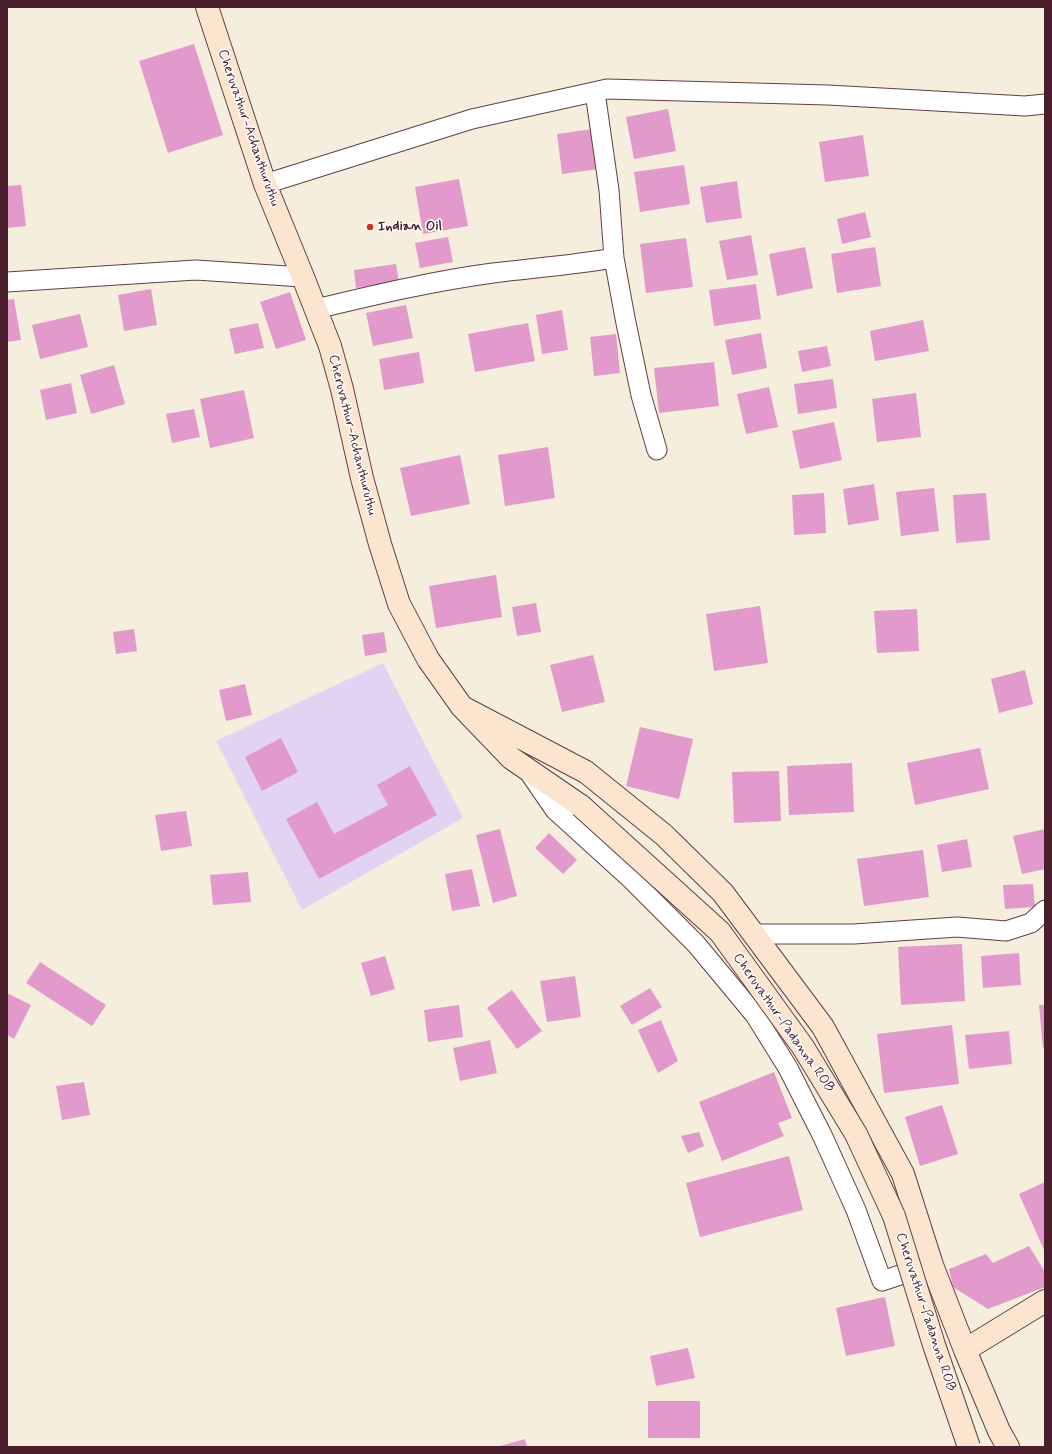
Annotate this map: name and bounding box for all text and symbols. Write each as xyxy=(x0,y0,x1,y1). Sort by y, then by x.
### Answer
street label: Cheruvathur-Achanthuruthu xyxy=(213,47,283,209)
place label: Indian Oil xyxy=(378,219,442,235)
marker: Indian Oil xyxy=(365,222,375,232)
street label: Cheruvathur-Achanthuruthu xyxy=(324,353,380,517)
street label: Cheruvathur-Padanna ROB xyxy=(729,950,837,1096)
street label: Cheruvathur-Padanna ROB xyxy=(891,1231,959,1393)

